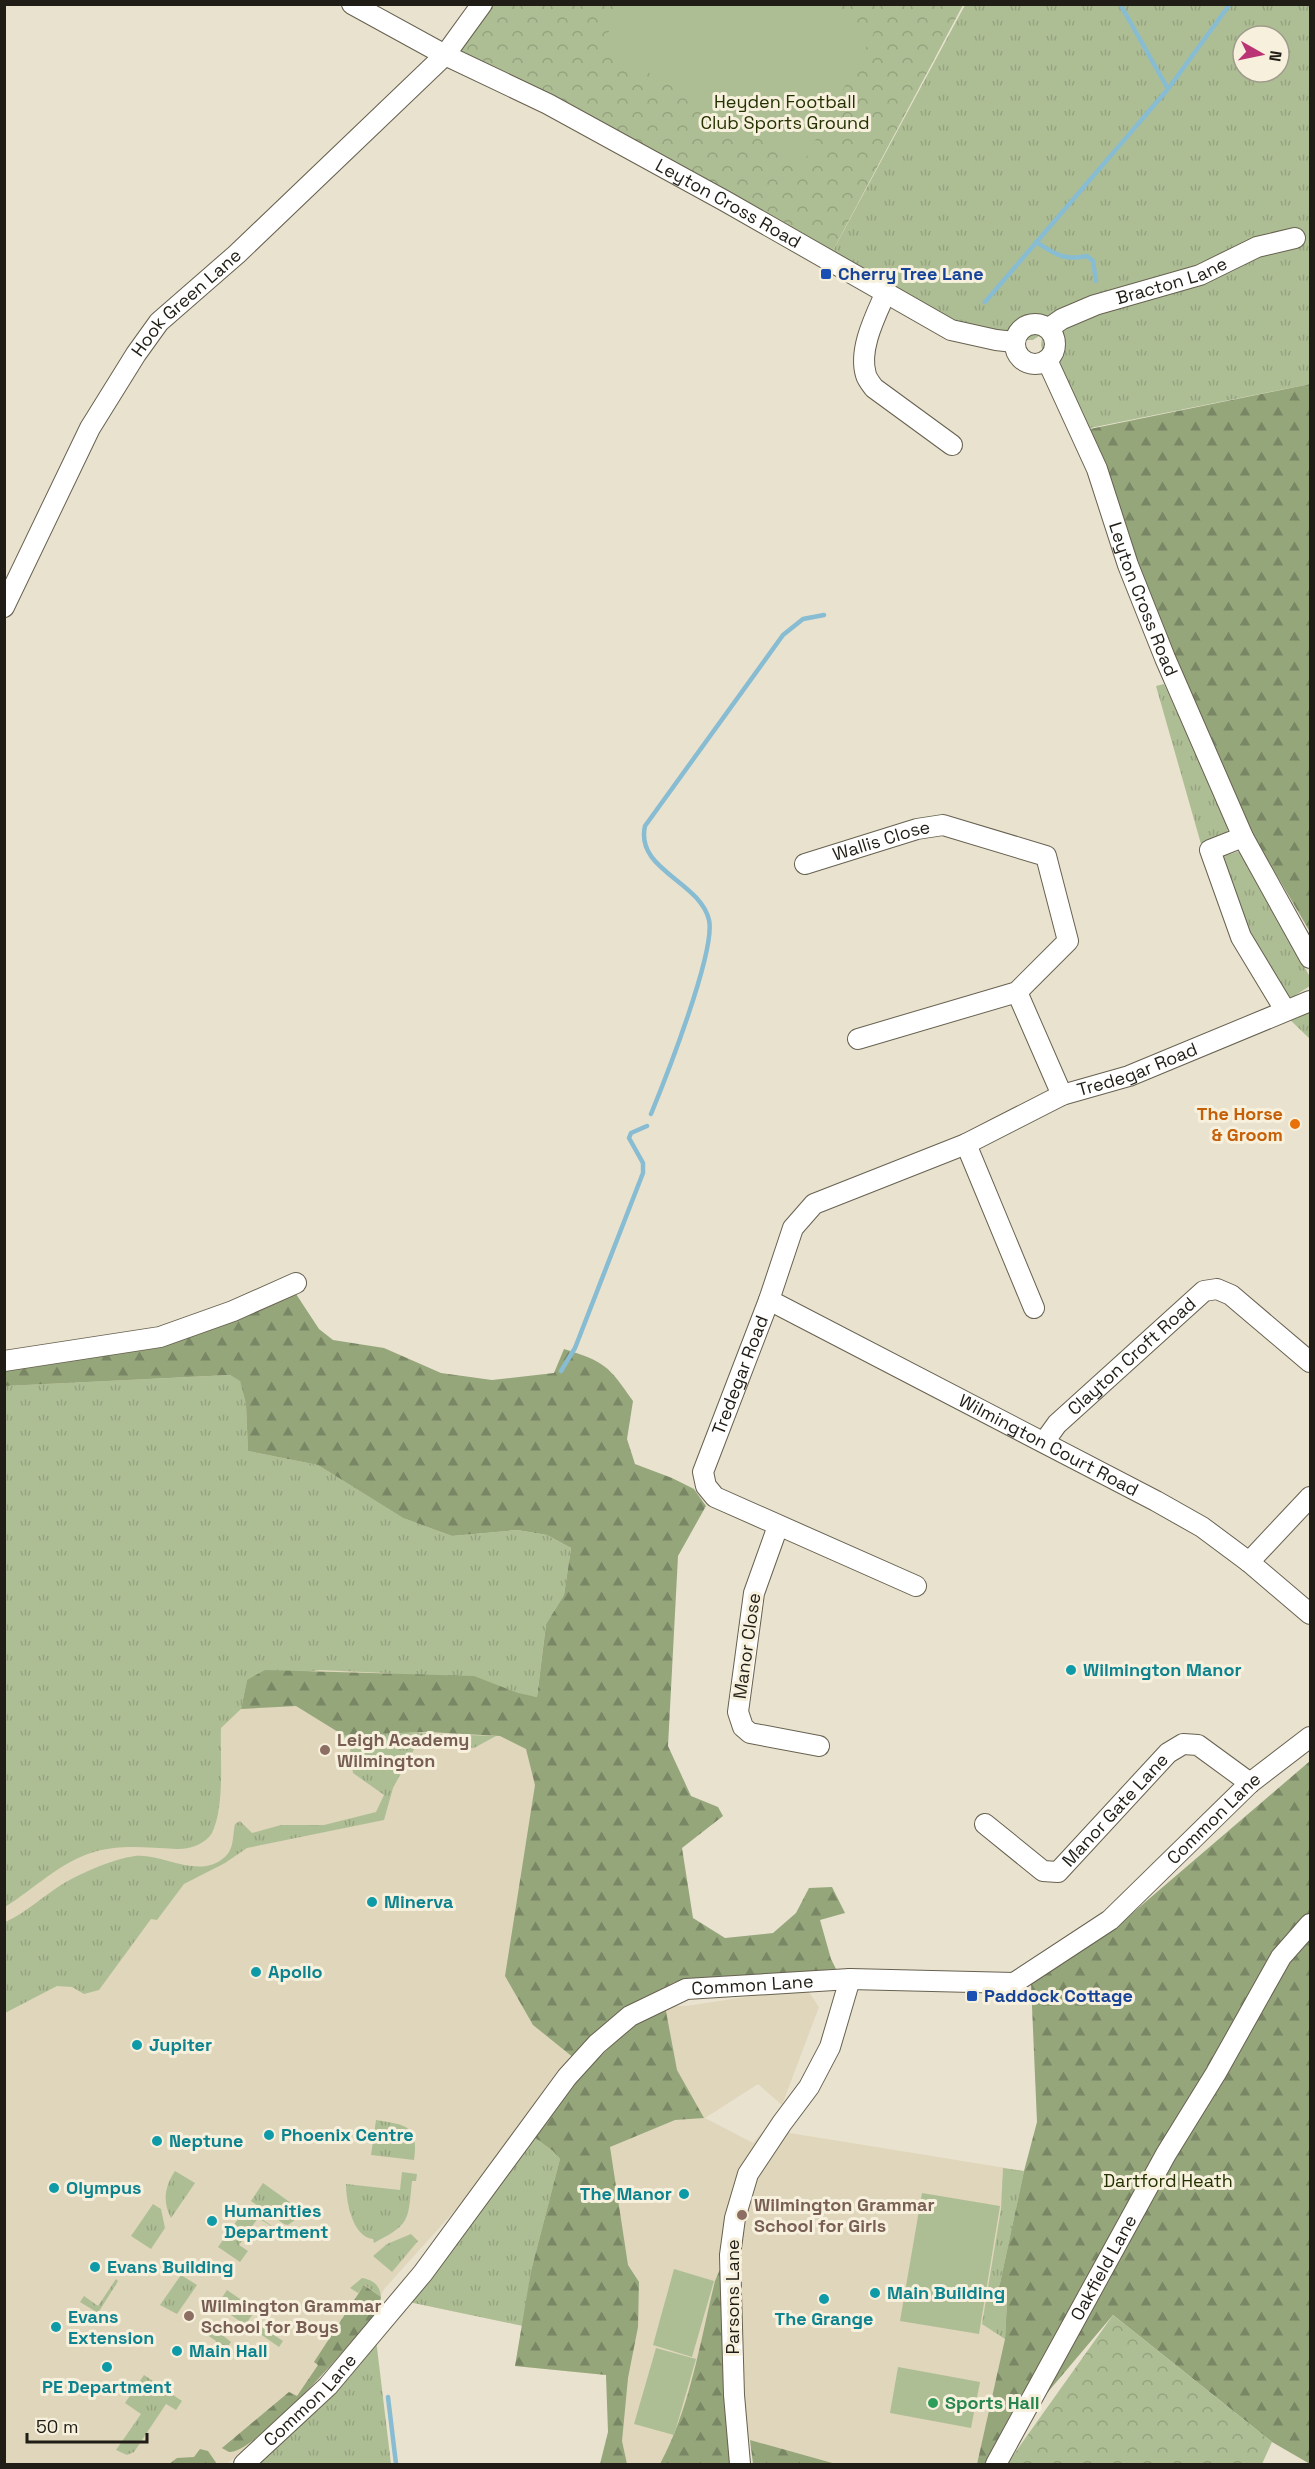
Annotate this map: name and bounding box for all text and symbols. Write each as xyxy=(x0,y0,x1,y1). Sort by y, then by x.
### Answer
north arrow xyxy=(1231,24,1291,84)
text: N xyxy=(1264,49,1287,63)
park label: Heyden Football Club Sports Ground xyxy=(700,90,870,134)
street label: Leyton Cross Road xyxy=(652,153,805,253)
street label: Hook Green Lane xyxy=(126,244,246,361)
street label: Bracton Lane xyxy=(1113,251,1231,309)
place label: Cherry Tree Lane xyxy=(838,262,984,285)
marker: Cherry Tree Lane xyxy=(819,267,833,281)
street label: Leyton Cross Road xyxy=(1104,519,1183,680)
street label: Wallis Close xyxy=(830,815,931,866)
street label: Tredegar Road xyxy=(1074,1037,1201,1101)
place label: The Horse & Groom xyxy=(1197,1102,1283,1146)
marker: The Horse & Groom xyxy=(1288,1117,1302,1131)
street label: Clayton Croft Road xyxy=(1062,1292,1200,1420)
street label: Tredegar Road xyxy=(706,1312,773,1438)
street label: Wilmington Court Road xyxy=(955,1389,1143,1501)
street label: Manor Close xyxy=(728,1591,765,1700)
place label: Wilmington Manor xyxy=(1083,1658,1242,1681)
marker: Wilmington Manor xyxy=(1064,1663,1078,1677)
place label: Leigh Academy Wilmington xyxy=(337,1728,469,1772)
marker: Leigh Academy Wilmington xyxy=(318,1743,332,1757)
street label: Manor Gate Lane xyxy=(1057,1748,1173,1871)
street label: Common Lane xyxy=(1162,1767,1265,1869)
place label: Minerva xyxy=(384,1890,454,1913)
marker: Minerva xyxy=(365,1895,379,1909)
place label: Apollo xyxy=(268,1960,323,1983)
marker: Apollo xyxy=(249,1965,263,1979)
street label: Common Lane xyxy=(691,1969,814,2000)
place label: Paddock Cottage xyxy=(984,1984,1133,2007)
marker: Paddock Cottage xyxy=(965,1989,979,2003)
place label: Jupiter xyxy=(149,2033,212,2056)
marker: Jupiter xyxy=(130,2038,144,2052)
place label: Phoenix Centre xyxy=(281,2123,414,2146)
marker: Phoenix Centre xyxy=(262,2128,276,2142)
place label: Neptune xyxy=(169,2129,243,2152)
marker: Neptune xyxy=(150,2134,164,2148)
park label: Dartford Heath xyxy=(1103,2169,1233,2192)
place label: Olympus xyxy=(66,2176,141,2199)
marker: Olympus xyxy=(47,2181,61,2195)
place label: The Manor xyxy=(580,2182,672,2205)
marker: The Manor xyxy=(677,2187,691,2201)
place label: Wilmington Grammar School for Girls xyxy=(754,2193,935,2237)
place label: Humanities Department xyxy=(224,2199,328,2243)
marker: Wilmington Grammar School for Girls xyxy=(735,2208,749,2222)
street label: Oakfield Lane xyxy=(1065,2210,1142,2324)
marker: Humanities Department xyxy=(205,2214,219,2228)
street label: Parsons Lane xyxy=(721,2239,744,2355)
place label: Evans Building xyxy=(107,2255,234,2278)
marker: Evans Building xyxy=(88,2260,102,2274)
place label: Main Building xyxy=(887,2281,1005,2304)
marker: Main Building xyxy=(868,2286,882,2300)
marker: The Grange xyxy=(817,2292,831,2306)
place label: Wilmington Grammar School for Boys xyxy=(201,2294,382,2338)
place label: Evans Extension xyxy=(68,2305,154,2349)
place label: The Grange xyxy=(775,2307,873,2330)
marker: Wilmington Grammar School for Boys xyxy=(182,2309,196,2323)
marker: Evans Extension xyxy=(49,2320,63,2334)
place label: Main Hall xyxy=(189,2339,268,2362)
marker: Main Hall xyxy=(170,2344,184,2358)
street label: Common Lane xyxy=(258,2349,361,2451)
marker: PE Department xyxy=(100,2360,114,2374)
place label: PE Department xyxy=(42,2375,172,2398)
place label: Sports Hall xyxy=(945,2391,1040,2414)
marker: Sports Hall xyxy=(926,2396,940,2410)
scale bar xyxy=(27,2406,147,2444)
text: 50 m xyxy=(36,2415,78,2438)

